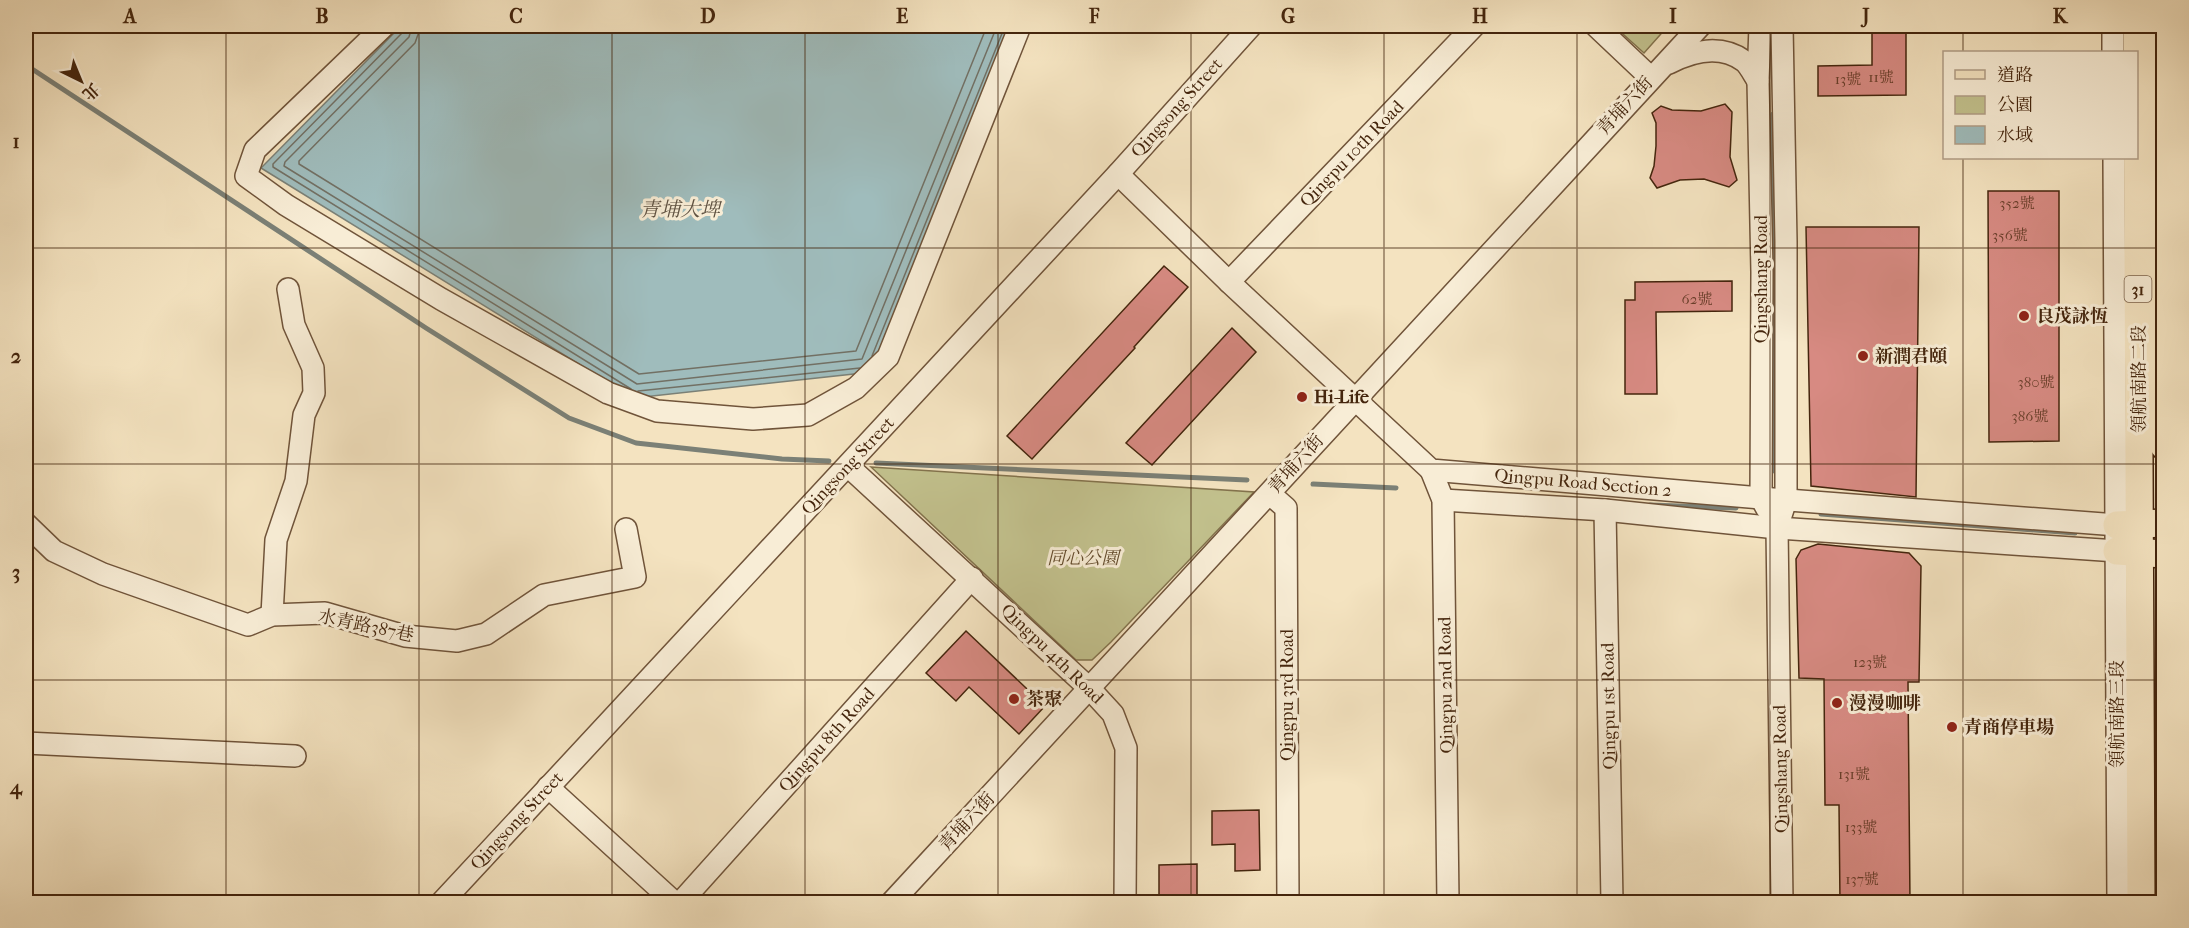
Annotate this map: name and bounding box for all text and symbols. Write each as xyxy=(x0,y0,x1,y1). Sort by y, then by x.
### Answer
text: A xyxy=(122,5,138,28)
text: B xyxy=(315,5,329,28)
text: C xyxy=(509,5,523,28)
text: D xyxy=(700,5,716,28)
text: E xyxy=(896,5,908,28)
text: F xyxy=(1088,5,1100,28)
text: G xyxy=(1281,5,1295,28)
text: H xyxy=(1472,5,1488,28)
text: I xyxy=(1669,5,1677,28)
text: J xyxy=(1860,5,1870,28)
text: K xyxy=(2053,5,2069,28)
north arrow xyxy=(51,51,111,111)
legend xyxy=(1943,51,2138,159)
street label: Qingsong Street xyxy=(1127,54,1227,162)
text: 道路 xyxy=(1997,65,2033,86)
house number: 11號 xyxy=(1868,68,1894,86)
house number: 13號 xyxy=(1835,70,1861,88)
street label: 青埔六街 xyxy=(1593,73,1657,139)
text: 北 xyxy=(79,79,103,104)
text: 公園 xyxy=(1997,95,2033,116)
street label: Qingpu 10th Road xyxy=(1296,96,1408,212)
text: 水域 xyxy=(1997,125,2033,146)
text: 1 xyxy=(12,130,20,153)
house number: 352號 xyxy=(1999,194,2035,212)
water label: 青埔大埤 xyxy=(640,198,723,221)
street label: Qingshang Road xyxy=(1751,215,1772,343)
house number: 356號 xyxy=(1992,226,2028,244)
road number: 31 xyxy=(2124,276,2152,302)
house number: 62號 xyxy=(1682,290,1712,308)
place label: 良茂詠恆 xyxy=(2036,306,2108,327)
marker: 良茂詠恆 xyxy=(2017,309,2031,323)
street label: 領航南路二段 xyxy=(2129,325,2150,433)
text: 2 xyxy=(11,345,21,368)
place label: 新潤君頤 xyxy=(1875,346,1947,367)
marker: 新潤君頤 xyxy=(1856,349,1870,363)
house number: 380號 xyxy=(2018,373,2054,391)
place label: Hi-Life xyxy=(1314,387,1369,408)
marker: Hi-Life xyxy=(1295,390,1309,404)
house number: 386號 xyxy=(2012,407,2048,425)
street label: Qingsong Street xyxy=(797,412,899,519)
street label: 青埔六街 xyxy=(1264,430,1328,498)
street label: Qingpu Road Section 2 xyxy=(1493,465,1673,501)
park label: 同心公園 xyxy=(1047,548,1122,569)
text: 3 xyxy=(12,561,20,584)
street label: Qingpu 4th Road xyxy=(996,600,1108,708)
street label: 水青路387巷 xyxy=(316,606,416,646)
street label: Qingpu 2nd Road xyxy=(1434,616,1458,754)
street label: Qingpu 3rd Road xyxy=(1277,629,1298,761)
street label: Qingpu 1st Road xyxy=(1597,642,1621,770)
house number: 123號 xyxy=(1853,653,1887,671)
street label: 領航南路三段 xyxy=(2107,660,2128,768)
street label: Qingpu 8th Road xyxy=(775,683,879,796)
place label: 茶聚 xyxy=(1026,689,1062,710)
marker: 茶聚 xyxy=(1007,692,1021,706)
place label: 漫漫咖啡 xyxy=(1849,693,1921,714)
marker: 漫漫咖啡 xyxy=(1830,696,1844,710)
street label: Qingshang Road xyxy=(1769,704,1793,833)
place label: 青商停車場 xyxy=(1964,717,2054,738)
marker: 青商停車場 xyxy=(1945,720,1959,734)
house number: 131號 xyxy=(1838,765,1870,783)
street label: Qingsong Street xyxy=(466,767,568,874)
text: 4 xyxy=(9,776,23,800)
street label: 青埔六街 xyxy=(935,789,999,855)
house number: 133號 xyxy=(1845,818,1877,836)
house number: 137號 xyxy=(1845,870,1879,888)

